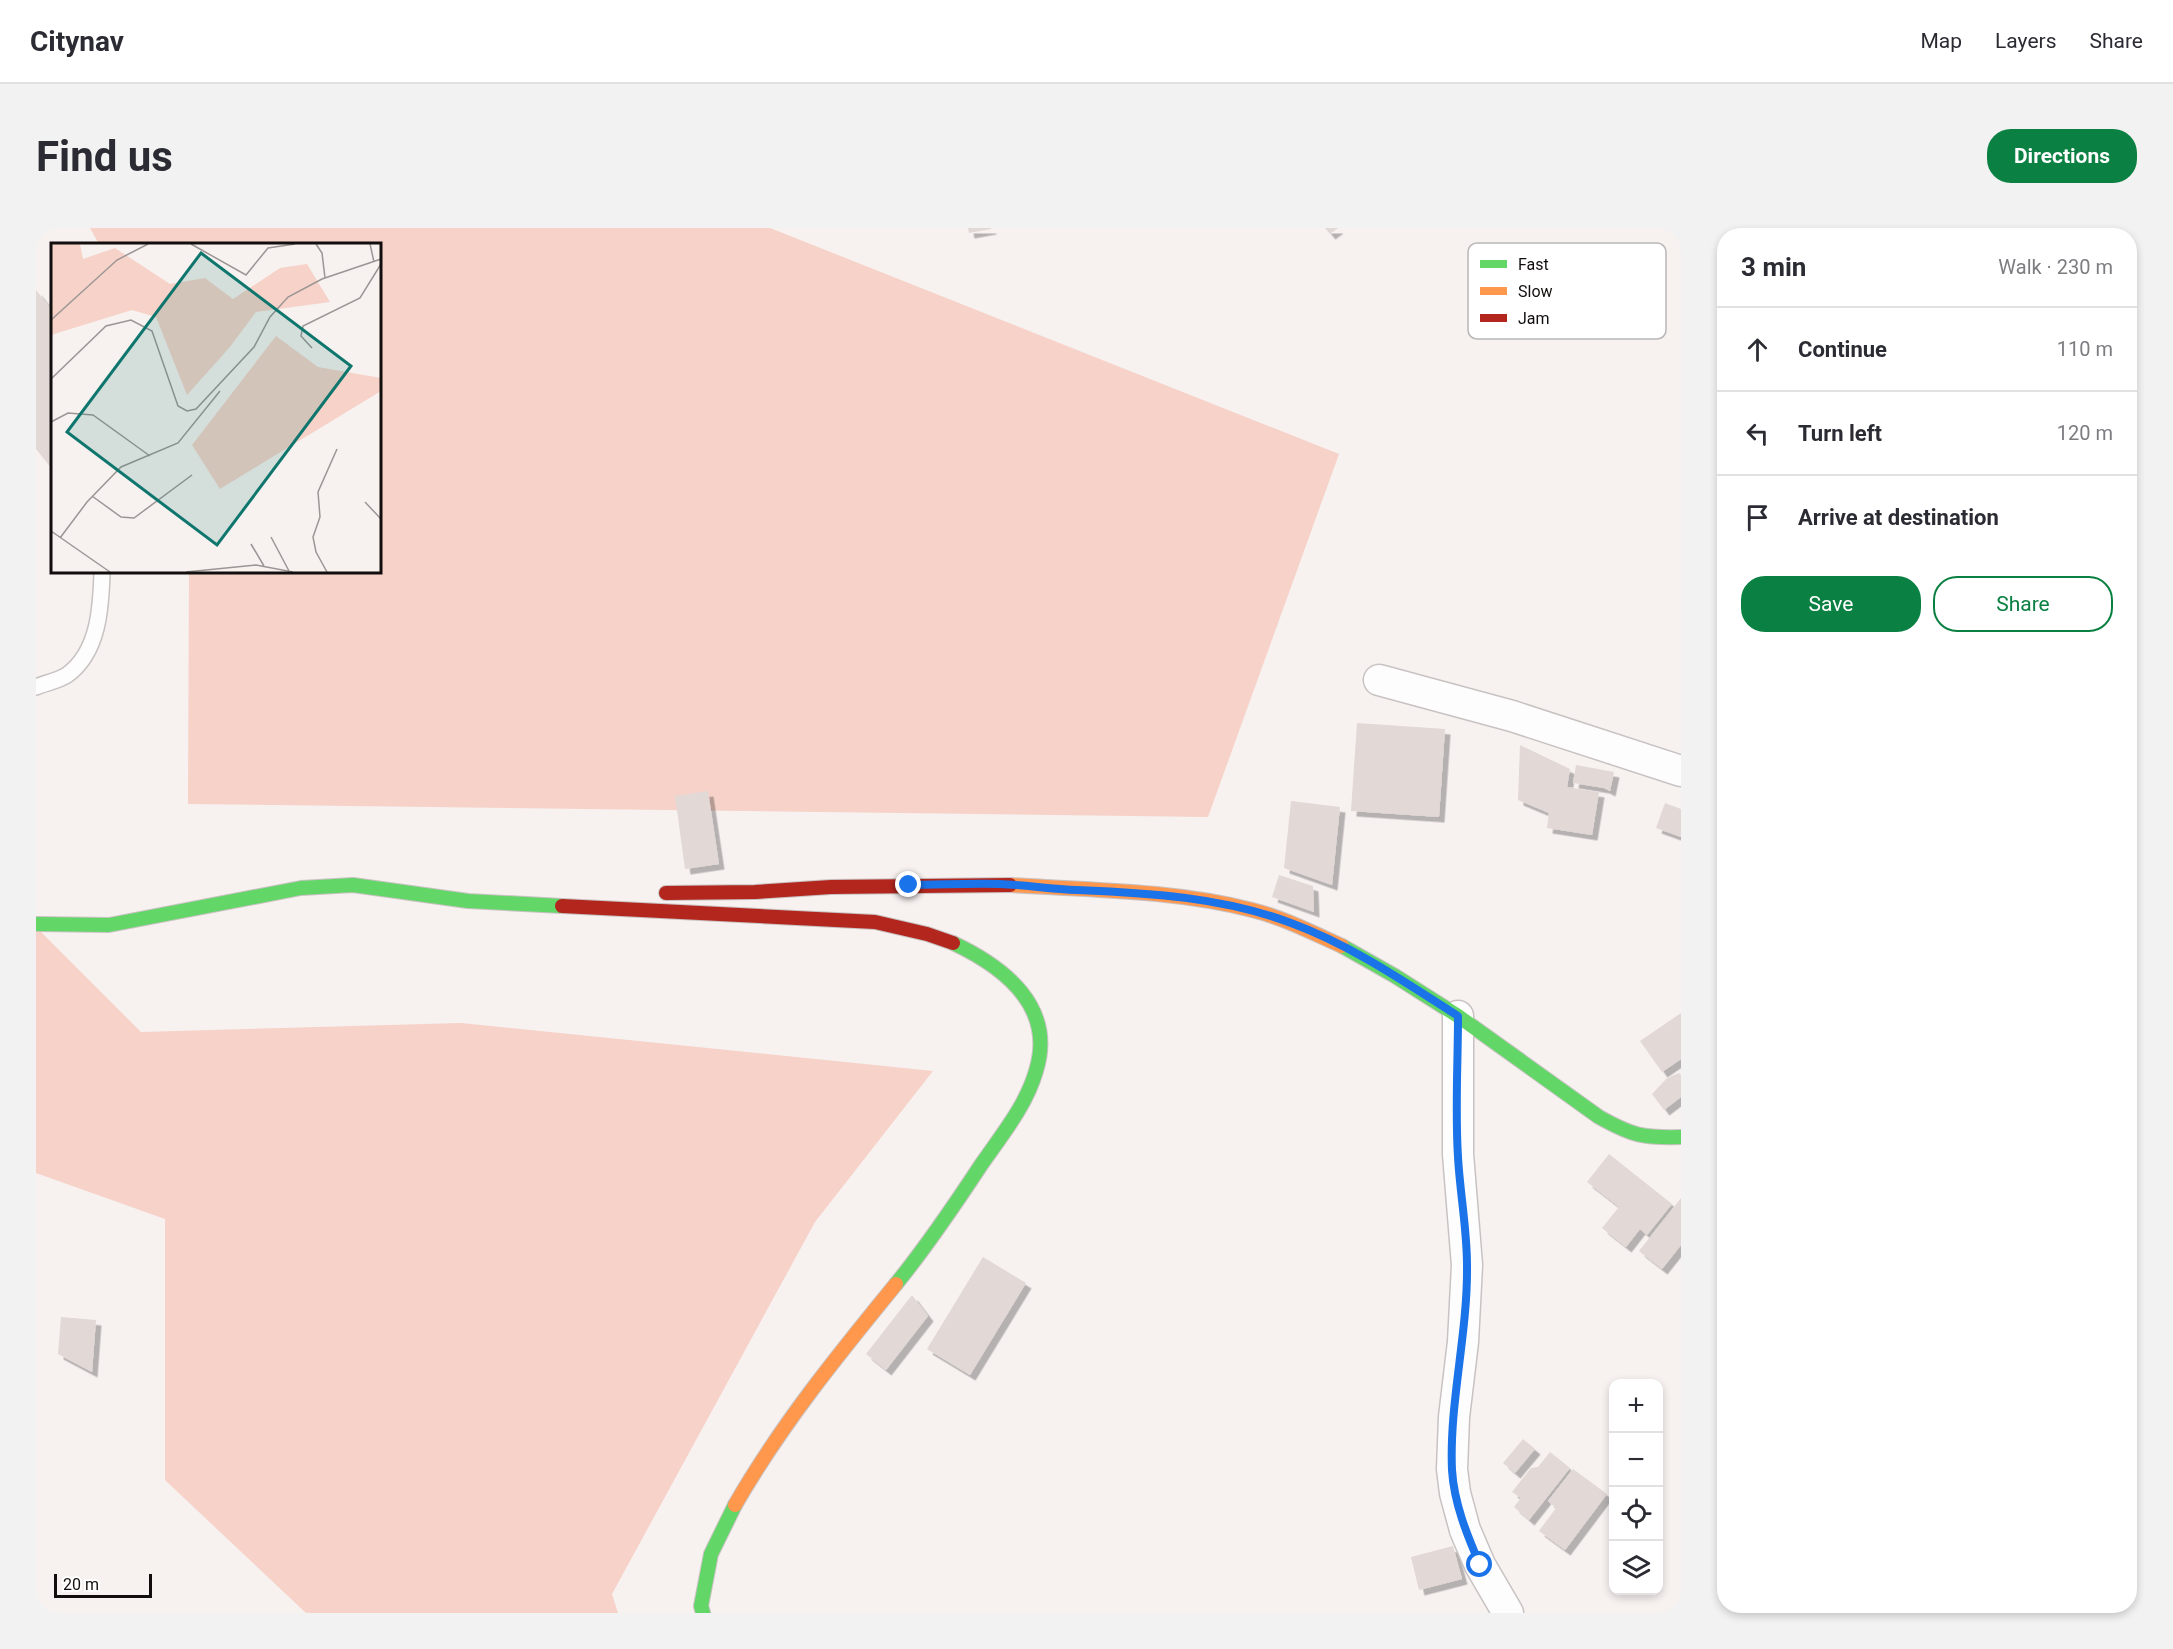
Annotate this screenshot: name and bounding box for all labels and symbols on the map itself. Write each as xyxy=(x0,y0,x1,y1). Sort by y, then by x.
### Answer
inset map xyxy=(51,243,381,573)
legend xyxy=(1468,243,1666,339)
text: Fast xyxy=(1518,255,1549,274)
text: Slow xyxy=(1518,282,1553,301)
text: Jam xyxy=(1518,309,1550,328)
route end xyxy=(895,871,921,897)
route start xyxy=(1466,1551,1492,1577)
scale bar xyxy=(54,1571,152,1598)

